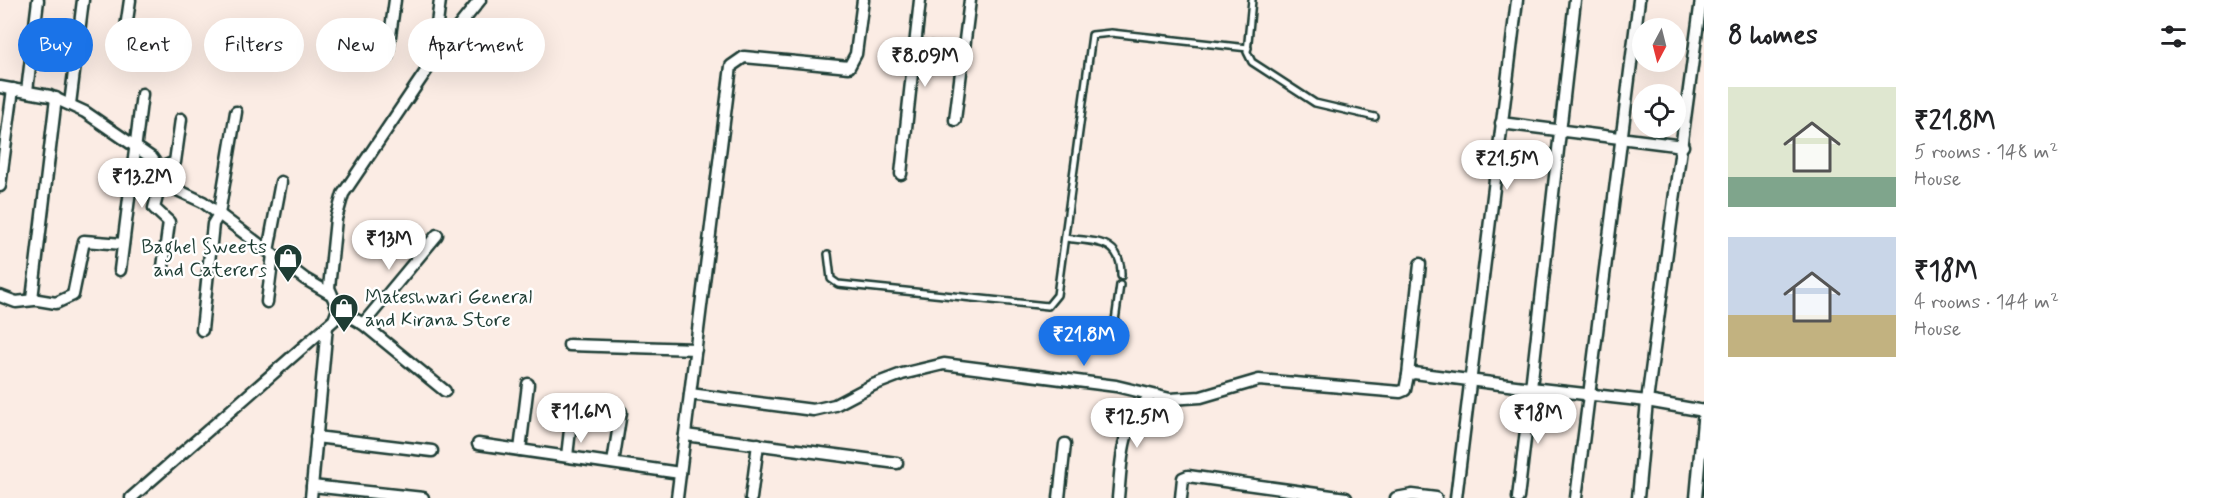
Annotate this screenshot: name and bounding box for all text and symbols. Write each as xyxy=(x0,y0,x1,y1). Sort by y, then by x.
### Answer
chip: Buy xyxy=(18,18,93,72)
chip: Rent xyxy=(105,18,192,72)
chip: Filters xyxy=(204,18,304,72)
chip: New xyxy=(316,18,396,72)
chip: Apartment xyxy=(408,18,545,72)
north arrow xyxy=(1632,18,1686,72)
map controls xyxy=(1632,18,1686,138)
text: 8 homes xyxy=(1728,19,1818,53)
icon: filters xyxy=(2157,20,2190,53)
pin: ₹8.09M xyxy=(876,37,974,88)
text: ₹8.09M xyxy=(891,43,959,70)
button: locate xyxy=(1632,84,1686,138)
text: ₹21.8M xyxy=(1914,105,1996,139)
icon: home xyxy=(1776,111,1848,183)
text: 5 rooms · 148 m² xyxy=(1914,139,2058,166)
pin: ₹21.5M xyxy=(1458,140,1556,191)
text: ₹21.5M xyxy=(1475,146,1539,173)
pin: ₹13.2M xyxy=(93,158,191,209)
text: ₹13.2M xyxy=(112,164,172,191)
text: House xyxy=(1914,166,1961,193)
pin: ₹13M xyxy=(353,220,425,271)
text: ₹13M xyxy=(366,226,412,253)
place label: Baghel Sweets and Caterers xyxy=(141,234,267,284)
shop icon: Baghel Sweets and Caterers xyxy=(272,242,304,284)
text: ₹18M xyxy=(1914,255,1978,289)
icon: home xyxy=(1776,261,1848,333)
place label: Mateshwari General and Kirana Store xyxy=(365,284,532,334)
text: 4 rooms · 144 m² xyxy=(1914,289,2059,316)
shop icon: Mateshwari General and Kirana Store xyxy=(328,292,360,334)
pin: ₹21.8M xyxy=(1035,316,1133,367)
text: House xyxy=(1914,316,1961,343)
text: ₹21.8M xyxy=(1053,322,1115,349)
pin: ₹11.6M xyxy=(532,393,630,444)
pin: ₹18M xyxy=(1502,394,1574,445)
pin: ₹12.5M xyxy=(1088,398,1186,449)
text: ₹11.6M xyxy=(551,399,611,426)
text: ₹18M xyxy=(1514,400,1562,427)
text: ₹12.5M xyxy=(1105,404,1169,431)

